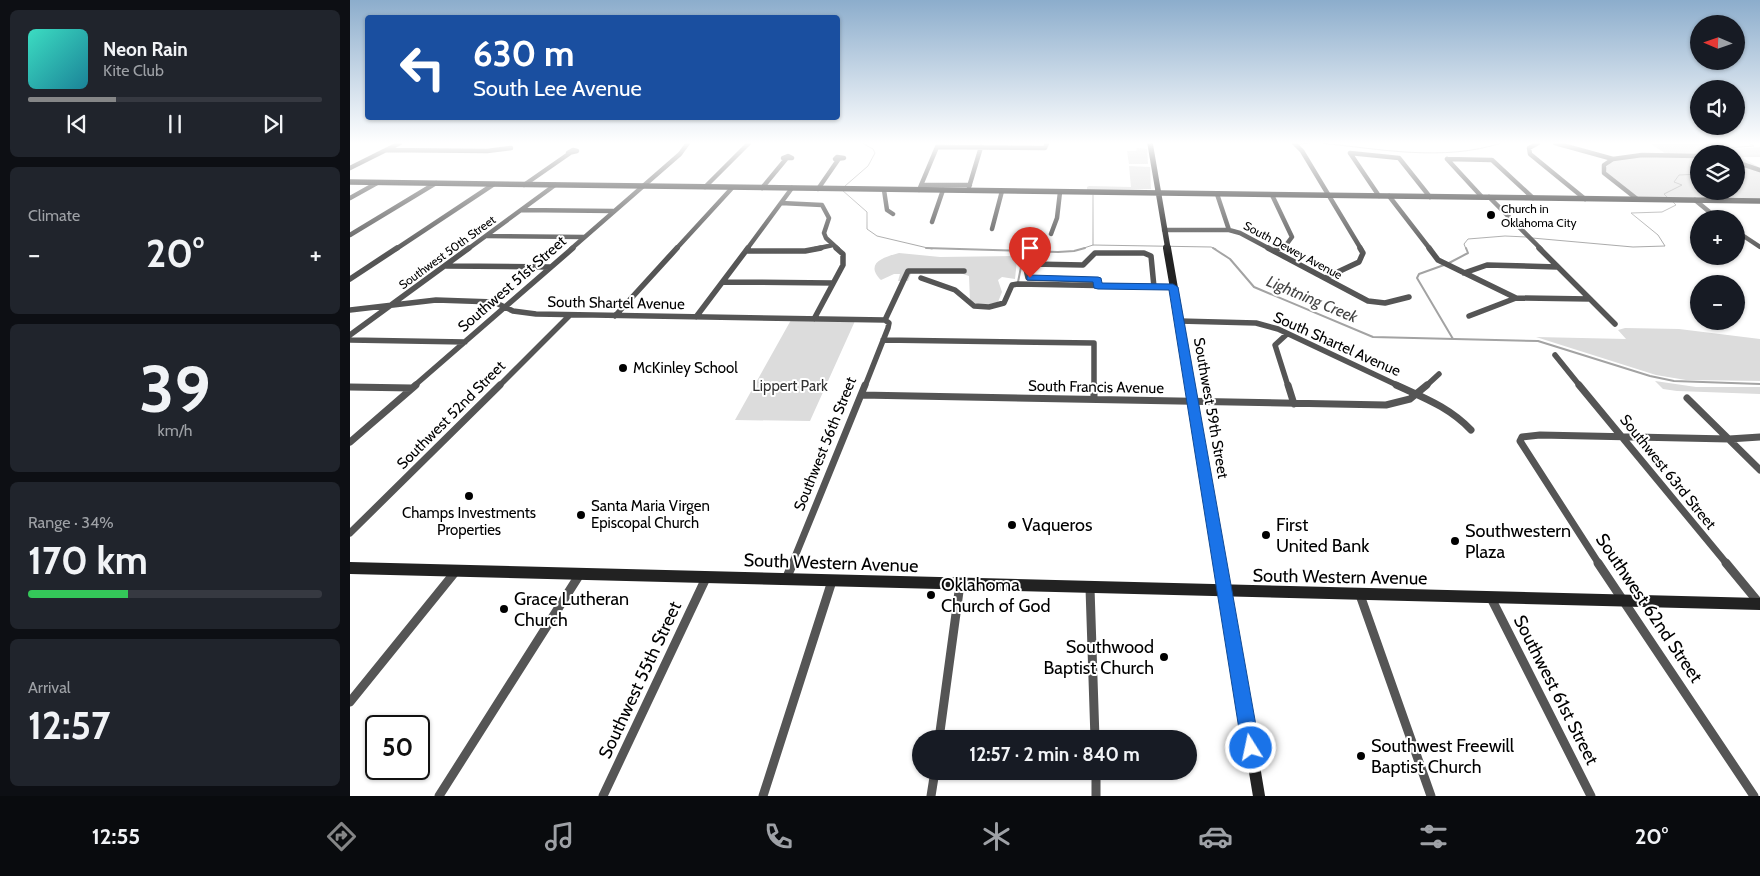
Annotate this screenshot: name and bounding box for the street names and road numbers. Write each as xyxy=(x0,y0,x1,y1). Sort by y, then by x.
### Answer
street label: Southwest 50th Street xyxy=(396,212,498,292)
street label: South Dewey Avenue xyxy=(1241,218,1345,282)
street label: Southwest 51st Street xyxy=(454,232,570,336)
street label: South Shartel Avenue xyxy=(547,293,685,313)
street label: South Shartel Avenue xyxy=(1271,308,1404,380)
street label: Southwest 59th Street xyxy=(1190,336,1232,480)
street label: Southwest 52nd Street xyxy=(393,357,509,473)
street label: Southwest 56th Street xyxy=(790,374,860,514)
street label: South Francis Avenue xyxy=(1028,377,1164,397)
street label: Southwest 63rd Street xyxy=(1616,411,1720,533)
street label: Southwest 62nd Street xyxy=(1591,529,1707,687)
street label: South Western Avenue xyxy=(743,549,919,577)
street label: South Western Avenue xyxy=(1252,564,1428,590)
street label: Southwest 55th Street xyxy=(594,598,686,762)
street label: Southwest 61st Street xyxy=(1509,611,1603,769)

